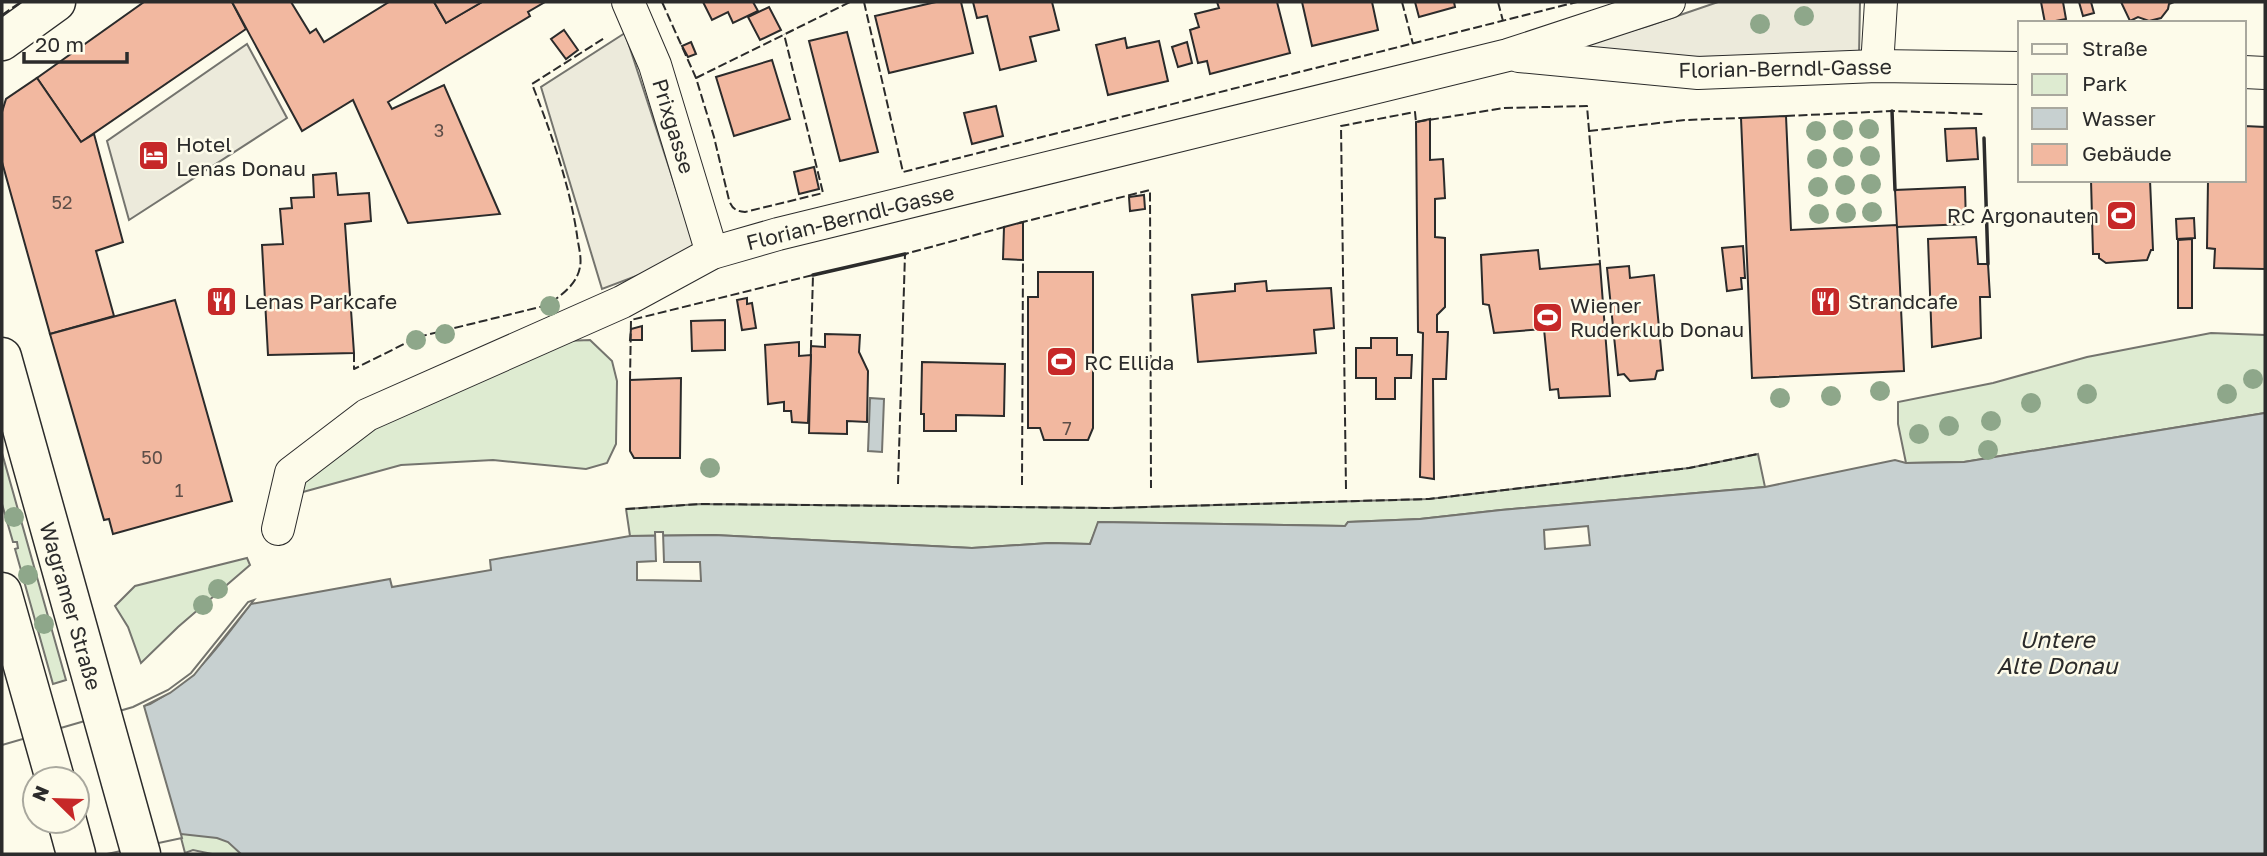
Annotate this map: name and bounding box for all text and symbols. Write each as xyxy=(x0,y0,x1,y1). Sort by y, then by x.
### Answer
scale bar xyxy=(24,21,128,65)
legend xyxy=(2018,21,2246,182)
text: 20 m xyxy=(35,31,84,57)
text: Straße xyxy=(2082,35,2148,61)
street label: Florian-Berndl-Gasse xyxy=(1678,53,1892,83)
text: Park xyxy=(2082,70,2128,96)
street label: Prixgasse xyxy=(647,75,701,177)
text: Wasser xyxy=(2082,105,2156,131)
house number: 3 xyxy=(434,119,444,141)
place label: Hotel Lenas Donau xyxy=(176,131,306,181)
hotel icon: Hotel Lenas Donau xyxy=(136,139,170,173)
text: Gebäude xyxy=(2082,140,2172,166)
street label: Florian-Berndl-Gasse xyxy=(743,179,957,255)
house number: 52 xyxy=(52,191,72,213)
sports icon: RC Argonauten xyxy=(2105,198,2139,232)
place label: RC Argonauten xyxy=(1947,202,2099,228)
restaurant icon: Lenas Parkcafe xyxy=(204,284,238,318)
restaurant icon: Strandcafe xyxy=(1808,284,1842,318)
place label: Lenas Parkcafe xyxy=(244,288,397,314)
place label: Strandcafe xyxy=(1848,288,1958,314)
place label: Wiener Ruderklub Donau xyxy=(1570,292,1744,342)
sports icon: Wiener Ruderklub Donau xyxy=(1530,300,1564,334)
sports icon: RC Ellida xyxy=(1044,345,1078,379)
place label: RC Ellida xyxy=(1084,349,1174,375)
house number: 7 xyxy=(1062,417,1072,439)
house number: 50 xyxy=(141,446,163,468)
house number: 1 xyxy=(175,479,184,501)
street label: Wagramer Straße xyxy=(35,519,107,693)
water label: Untere Alte Donau xyxy=(1996,625,2120,679)
north arrow xyxy=(21,765,91,835)
text: N xyxy=(26,782,53,804)

